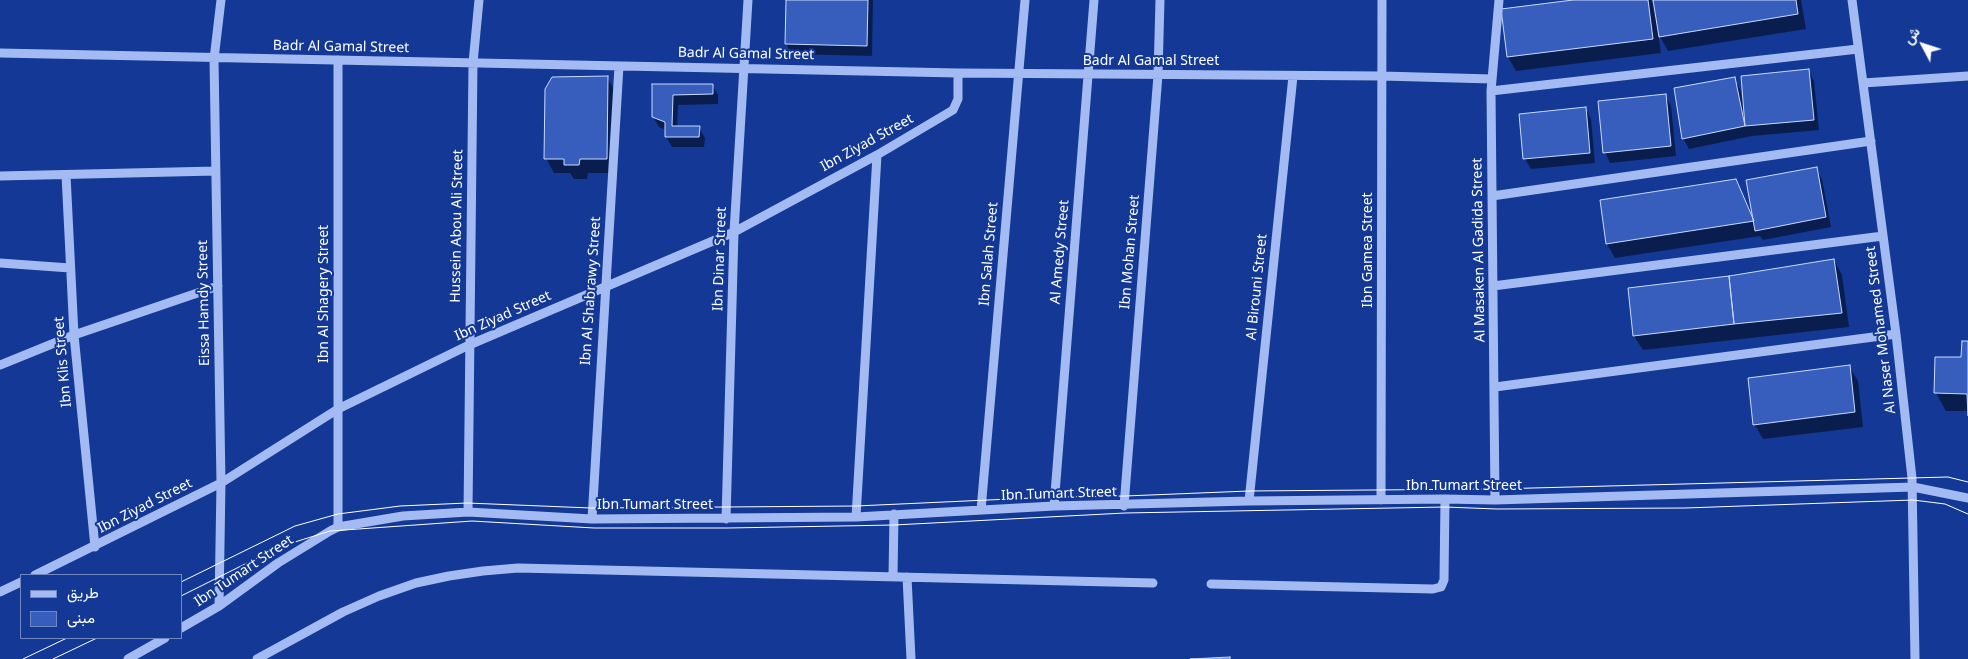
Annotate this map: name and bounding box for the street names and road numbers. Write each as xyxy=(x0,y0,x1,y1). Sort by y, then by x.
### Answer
street label: Badr Al Gamal Street xyxy=(273,37,409,57)
street label: Badr Al Gamal Street xyxy=(678,44,814,64)
street label: Badr Al Gamal Street xyxy=(1083,53,1219,69)
street label: Ibn Ziyad Street xyxy=(818,111,916,175)
street label: Hussein Abou Ali Street xyxy=(447,149,467,303)
street label: Al Masaken Al Gadida Street xyxy=(1469,158,1489,342)
street label: Ibn Gamea Street xyxy=(1360,192,1376,308)
street label: Ibn Mohan Street xyxy=(1117,194,1143,310)
street label: Al Amedy Street xyxy=(1047,199,1073,305)
street label: Ibn Salah Street xyxy=(976,201,1002,307)
street label: Ibn Dinar Street xyxy=(710,206,730,312)
street label: Ibn Al Shabrawy Street xyxy=(577,216,605,366)
street label: Ibn Al Shagery Street xyxy=(316,225,332,363)
street label: Al Birouni Street xyxy=(1243,233,1271,341)
street label: Eissa Hamdy Street xyxy=(195,240,213,366)
street label: Al Naser Mohamed Street xyxy=(1862,245,1900,415)
street label: Ibn Ziyad Street xyxy=(452,287,554,345)
street label: Ibn Klis Street xyxy=(51,316,75,408)
street label: Ibn Ziyad Street xyxy=(95,475,195,537)
street label: Ibn Tumart Street xyxy=(1406,478,1522,494)
street label: Ibn Tumart Street xyxy=(1001,484,1117,504)
street label: Ibn Tumart Street xyxy=(597,497,713,513)
street label: Ibn Tumart Street xyxy=(191,532,297,610)

